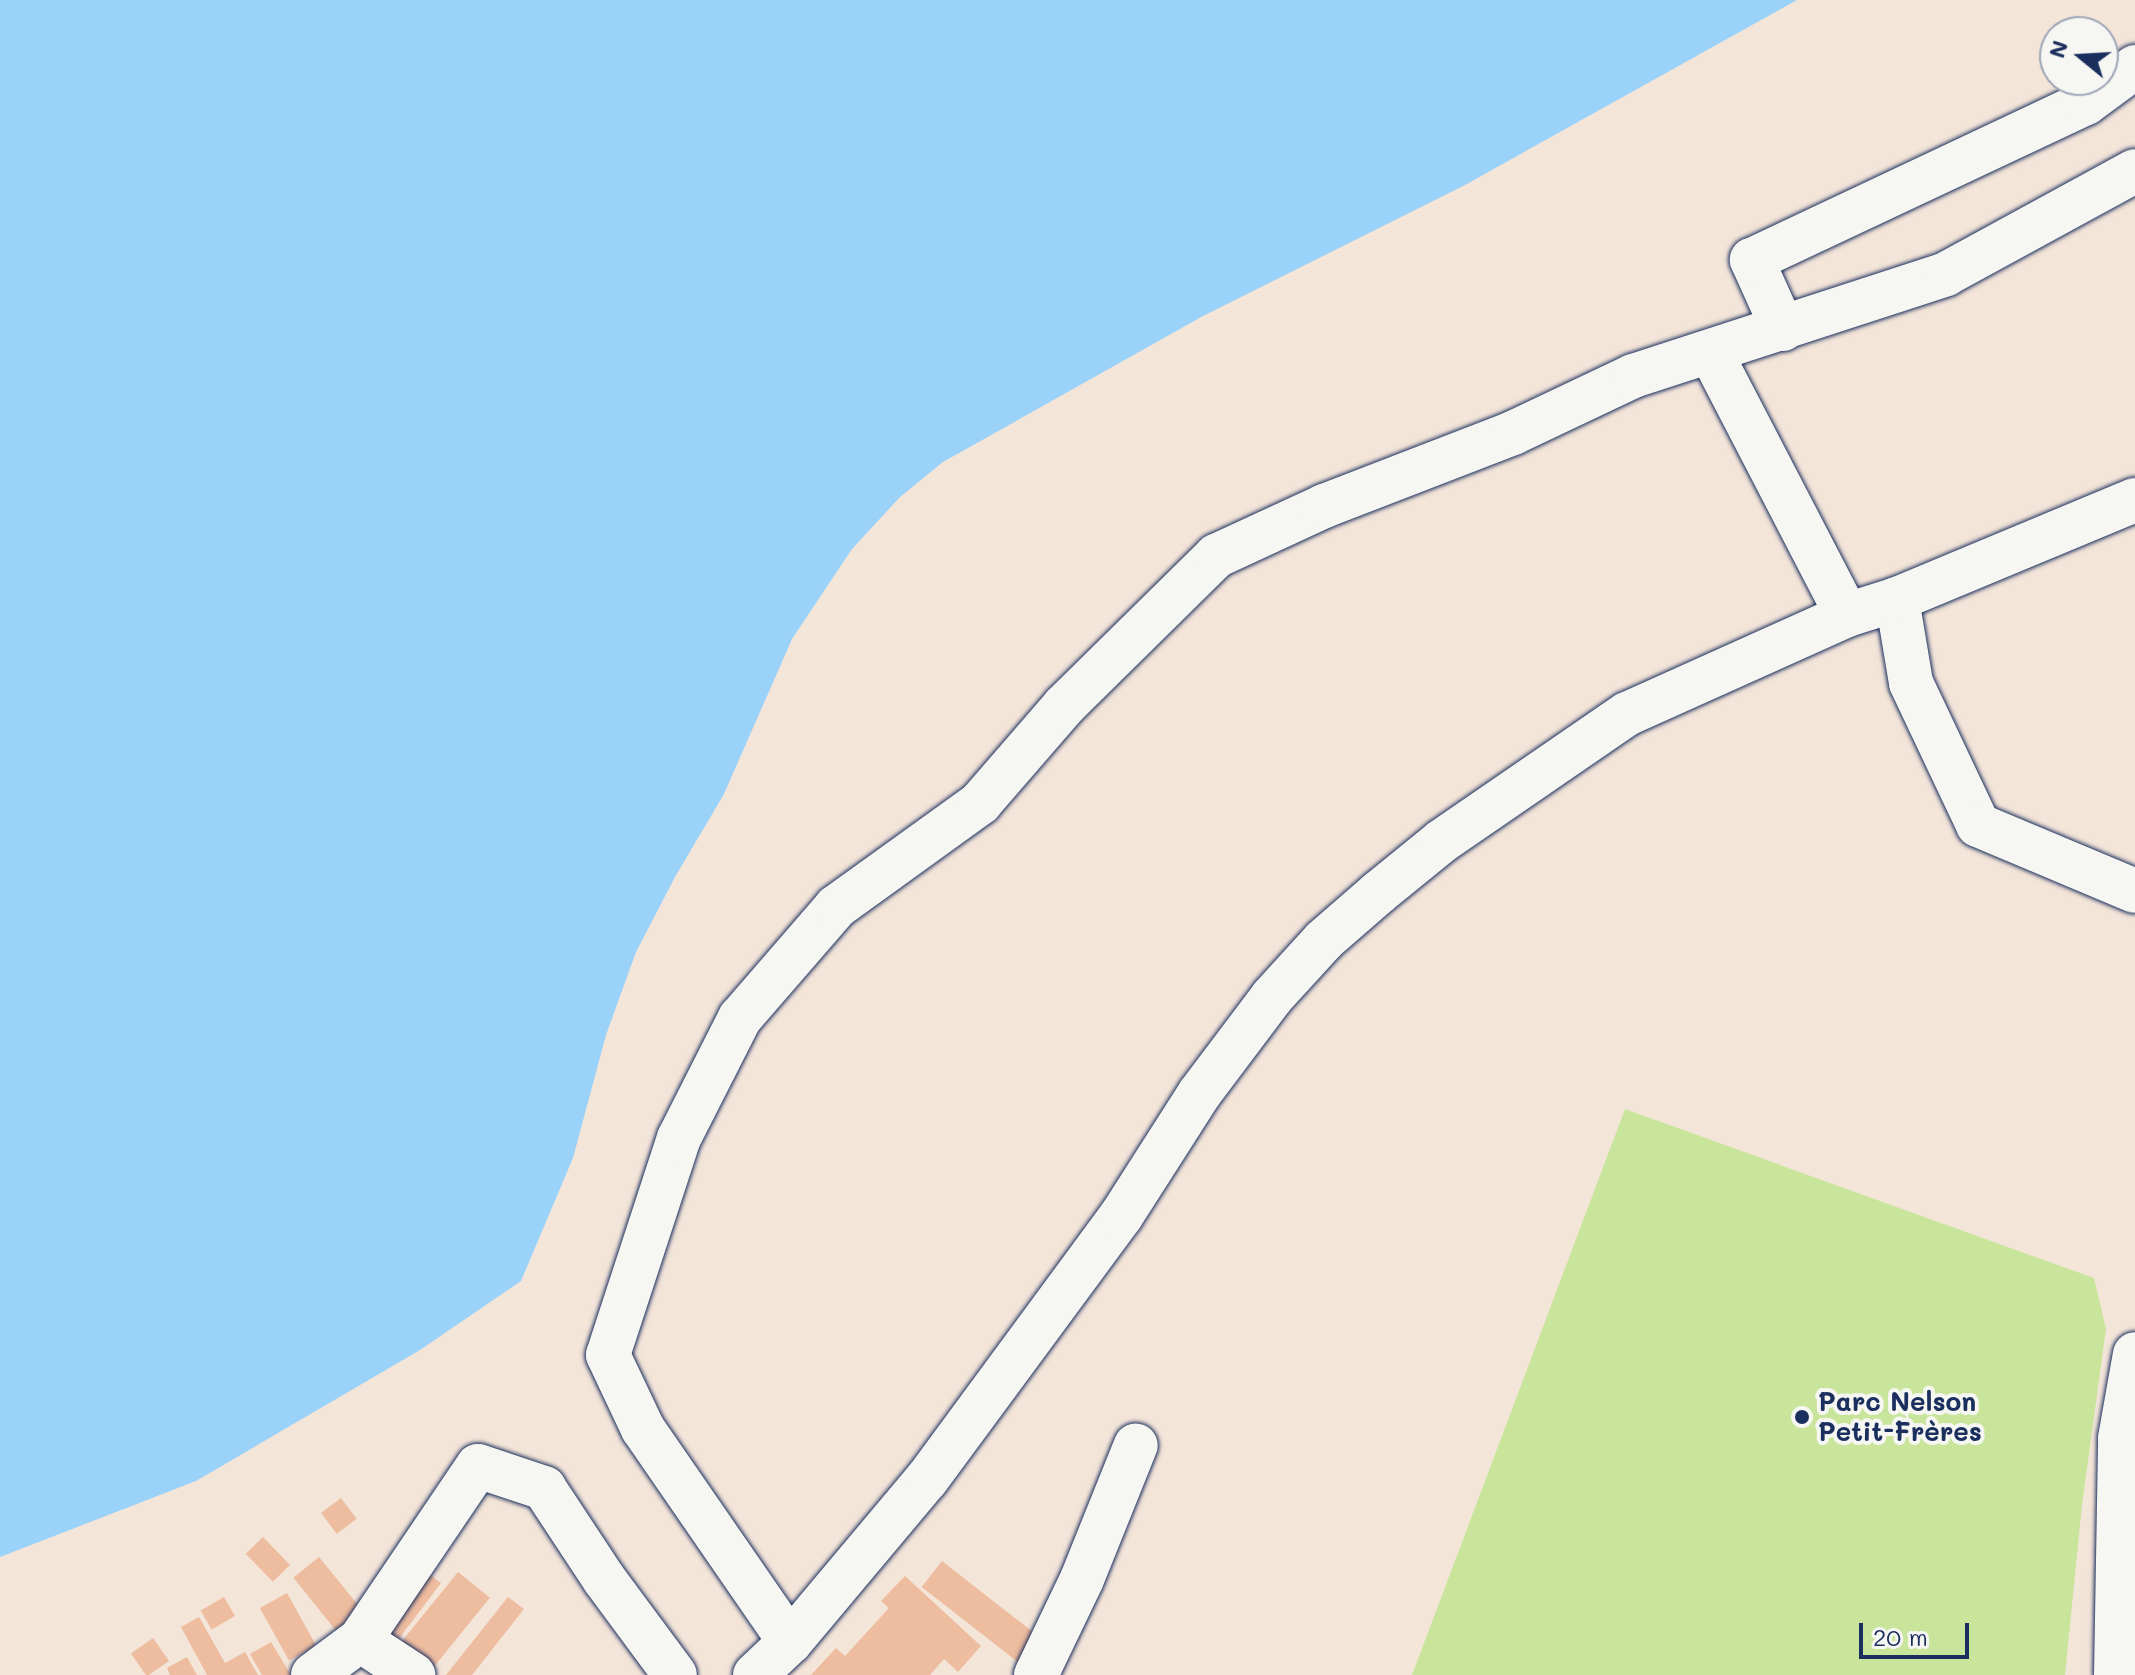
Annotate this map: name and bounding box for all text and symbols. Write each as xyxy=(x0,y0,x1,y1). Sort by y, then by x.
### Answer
north arrow xyxy=(2039,16,2119,96)
text: N xyxy=(2041,37,2074,61)
place label: Parc Nelson Petit-Frères xyxy=(1818,1386,1982,1448)
marker: Parc Nelson Petit-Frères xyxy=(1793,1408,1811,1426)
scale bar xyxy=(1863,1607,1973,1657)
text: 20 m xyxy=(1873,1621,1928,1652)

